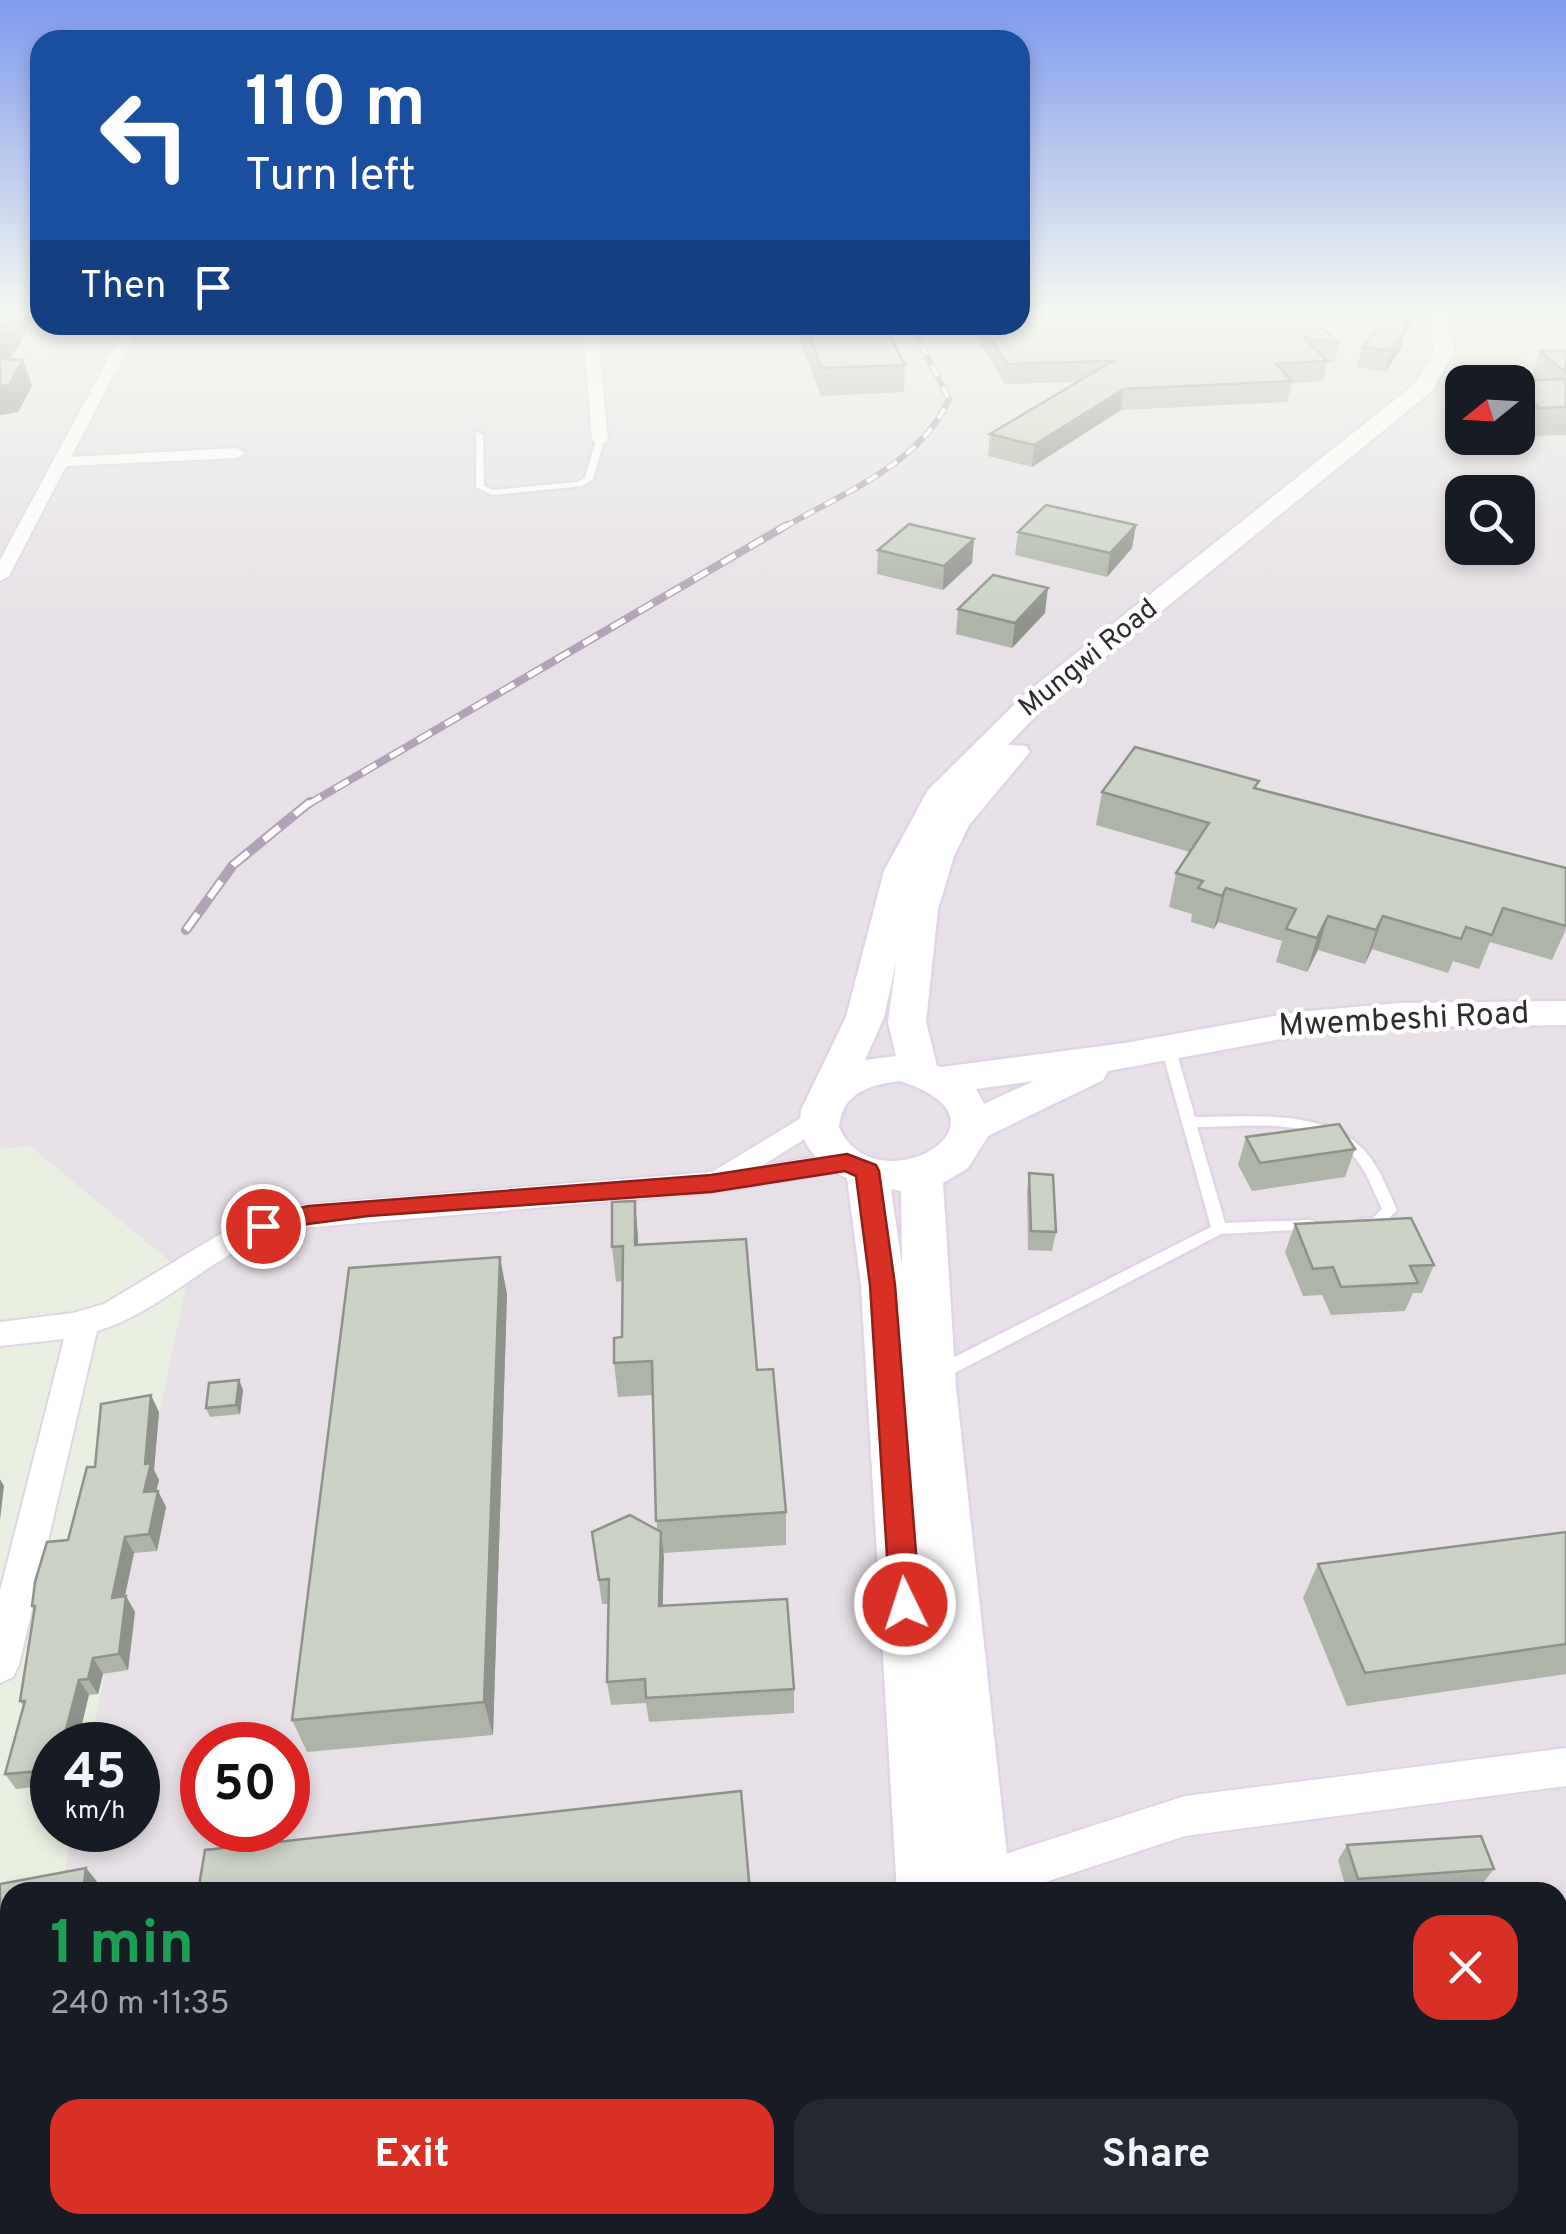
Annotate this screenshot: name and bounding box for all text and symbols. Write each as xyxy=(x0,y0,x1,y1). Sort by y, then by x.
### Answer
text: 110 m xyxy=(245,62,426,151)
icon: left xyxy=(80,70,210,200)
text: Turn left xyxy=(245,149,416,206)
icon: arrive xyxy=(186,260,241,315)
text: Then xyxy=(80,263,166,312)
north arrow xyxy=(1445,365,1535,455)
map controls xyxy=(1445,365,1535,565)
button: search xyxy=(1445,475,1535,565)
street label: Mungwi Road xyxy=(1012,592,1166,726)
street label: Mwembeshi Road xyxy=(1278,994,1530,1048)
pin xyxy=(221,1184,306,1269)
icon: arrive xyxy=(236,1199,291,1254)
position arrow xyxy=(853,1552,957,1656)
speed limit sign: 50 xyxy=(180,1722,310,1852)
text: 45 xyxy=(64,1743,126,1806)
text: km/h xyxy=(65,1796,125,1828)
text: 1 min xyxy=(50,1909,194,1985)
button: close xyxy=(1413,1915,1518,2020)
text: 240 m · 11:35 xyxy=(50,1985,230,2025)
button: Exit xyxy=(50,2099,774,2214)
button: Share xyxy=(794,2099,1518,2214)

